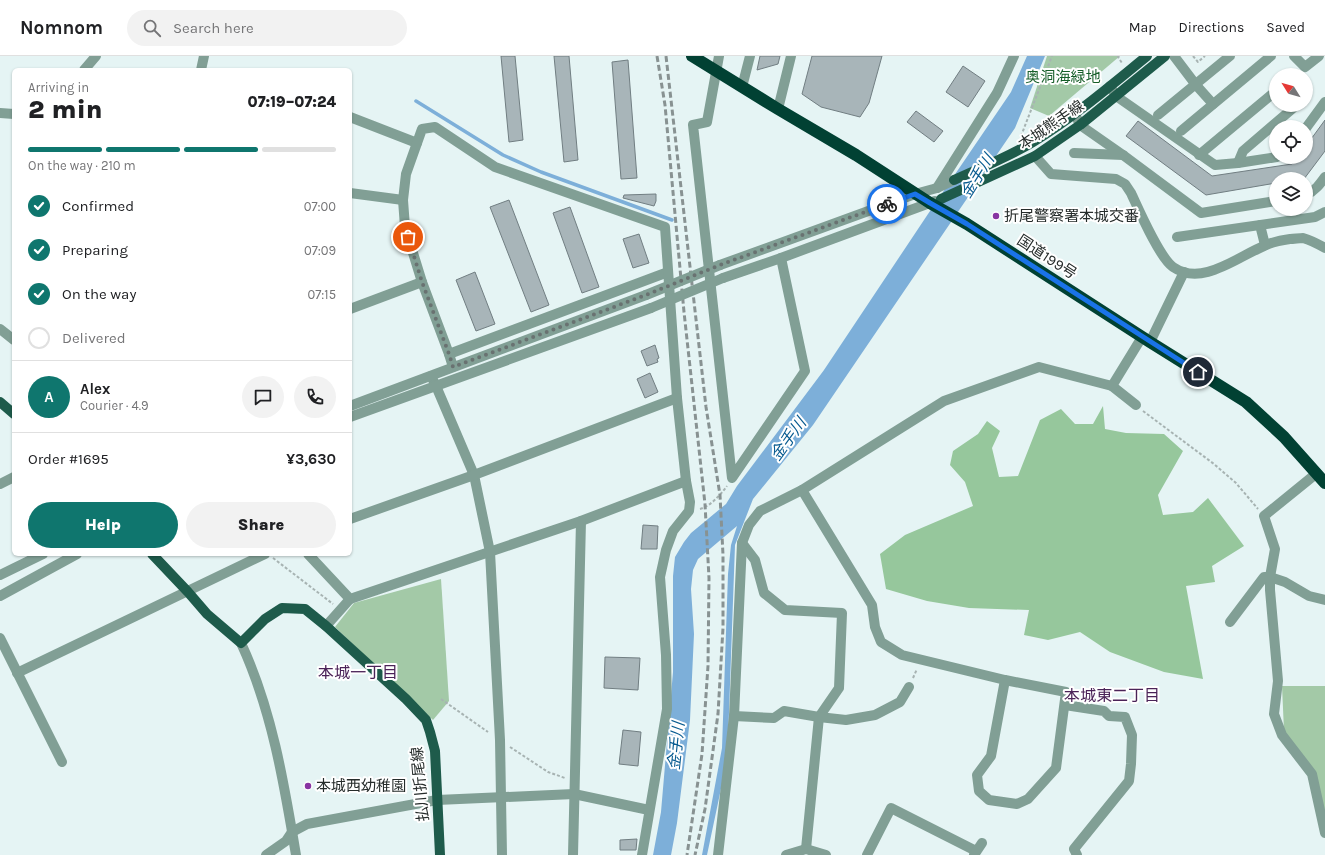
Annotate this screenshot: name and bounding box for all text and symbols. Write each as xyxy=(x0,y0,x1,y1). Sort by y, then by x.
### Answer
search box xyxy=(127,10,407,46)
text: Nomnom xyxy=(20,17,103,39)
icon: search xyxy=(141,17,163,39)
text: Search here xyxy=(173,19,254,37)
text: Map xyxy=(1129,19,1157,36)
text: Directions xyxy=(1179,19,1244,36)
text: Saved xyxy=(1266,19,1305,36)
park label: 奥洞海緑地 xyxy=(1025,68,1101,86)
north arrow xyxy=(1269,68,1313,112)
map controls xyxy=(1269,68,1313,216)
text: Arriving in xyxy=(28,80,89,95)
text: 07:19–07:24 xyxy=(248,93,336,111)
text: 2 min xyxy=(28,94,103,125)
street label: 本城熊手線 xyxy=(1015,97,1087,153)
button: locate xyxy=(1269,120,1313,164)
water label: 金手川 xyxy=(956,149,999,201)
text: On the way · 210 m xyxy=(28,158,136,173)
button: layers xyxy=(1269,172,1313,216)
courier xyxy=(867,184,907,224)
icon: bike xyxy=(876,193,898,215)
icon: check xyxy=(28,195,50,217)
text: Confirmed xyxy=(62,197,134,215)
text: 07:00 xyxy=(304,199,336,214)
place label: 折尾警察署本城交番 xyxy=(1004,207,1139,225)
marker: 折尾警察署本城交番 xyxy=(991,211,1001,221)
pin xyxy=(391,220,425,254)
icon: bag xyxy=(397,226,419,248)
street label: 国道199号 xyxy=(1014,231,1080,283)
icon: check xyxy=(28,239,50,261)
text: Preparing xyxy=(62,241,128,259)
text: 07:09 xyxy=(304,243,336,258)
icon: check xyxy=(28,283,50,305)
text: On the way xyxy=(62,285,136,303)
text: 07:15 xyxy=(308,287,336,302)
text: Delivered xyxy=(62,329,126,347)
pin xyxy=(1181,355,1215,389)
icon: home xyxy=(1187,361,1209,383)
button: chat xyxy=(242,376,284,418)
button: phone xyxy=(294,376,336,418)
text: Alex xyxy=(80,380,110,398)
text: A xyxy=(44,388,54,406)
text: Courier · 4.9 xyxy=(80,398,149,413)
water label: 金手川 xyxy=(766,412,811,464)
text: Order #1695 xyxy=(28,450,109,468)
text: ¥3,630 xyxy=(286,450,336,468)
button: Help xyxy=(28,502,178,548)
button: Share xyxy=(186,502,336,548)
district label: 本城一丁目 xyxy=(318,663,398,682)
district label: 本城東二丁目 xyxy=(1064,686,1160,705)
water label: 金手川 xyxy=(664,719,688,771)
street label: 払川折尾線 xyxy=(408,746,432,822)
place label: 本城西幼稚園 xyxy=(316,777,406,795)
marker: 本城西幼稚園 xyxy=(303,781,313,791)

